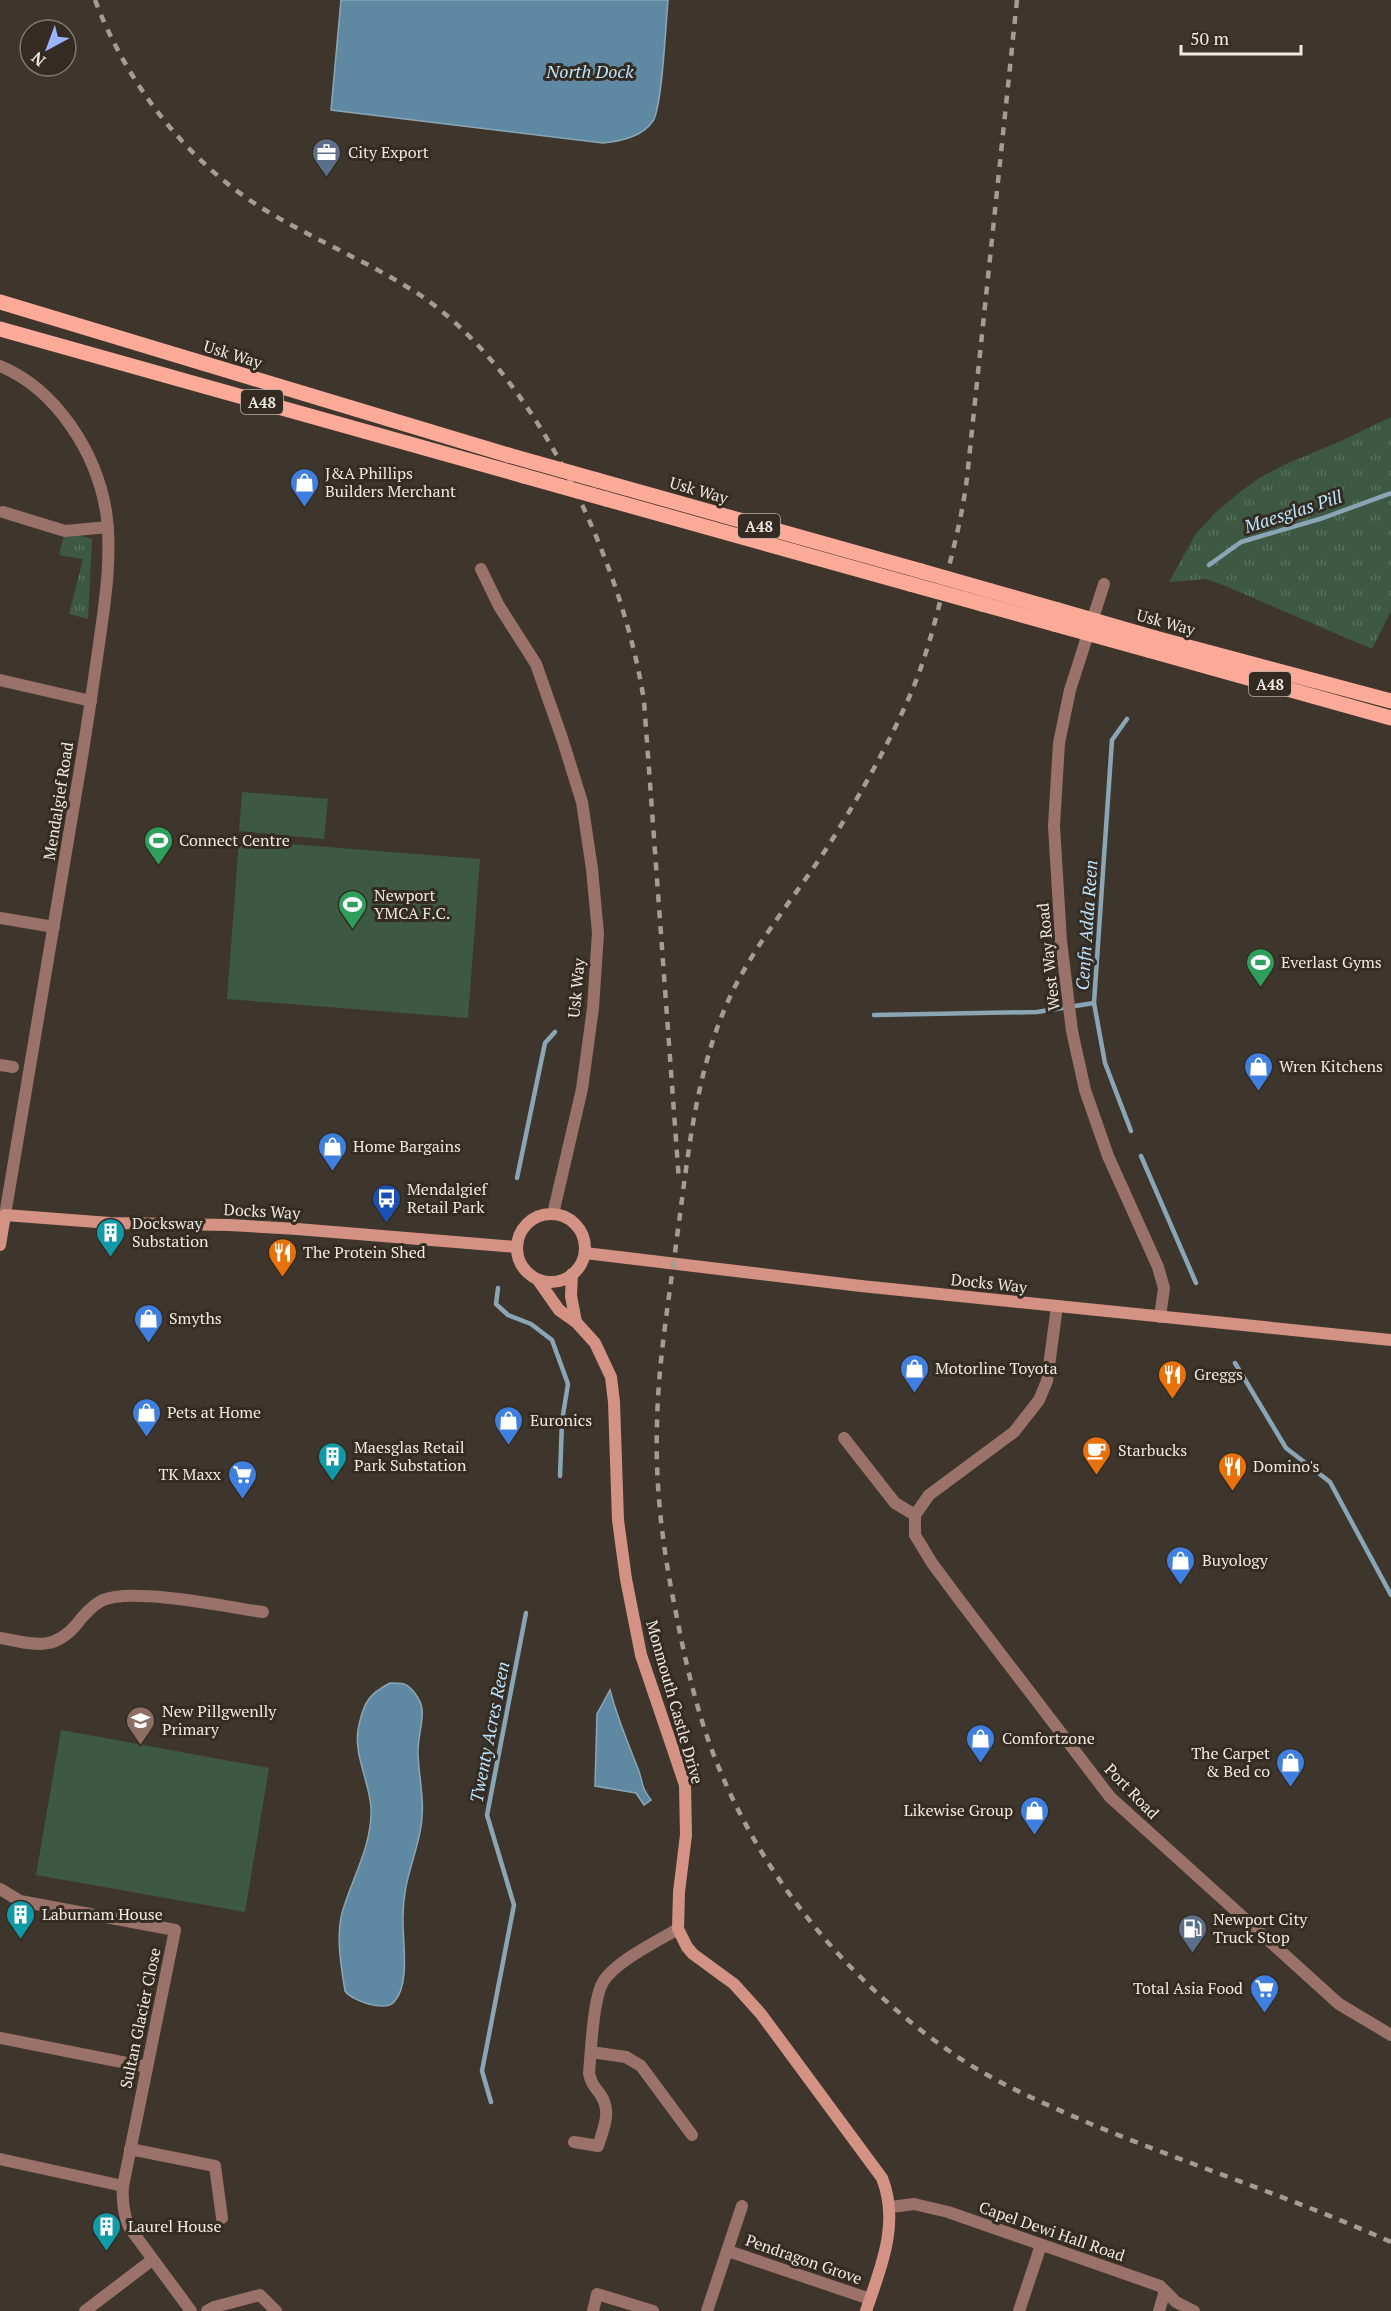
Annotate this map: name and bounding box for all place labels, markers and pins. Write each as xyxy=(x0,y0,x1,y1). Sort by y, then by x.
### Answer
office icon: City Export xyxy=(311,136,343,178)
place label: City Export xyxy=(348,141,429,163)
place label: J&A Phillips Builders Merchant xyxy=(325,462,456,502)
shop icon: J&A Phillips Builders Merchant xyxy=(288,466,320,508)
sports icon: Connect Centre xyxy=(142,824,174,866)
place label: Connect Centre xyxy=(179,829,290,851)
place label: Newport YMCA F.C. xyxy=(374,884,450,924)
sports icon: Newport YMCA F.C. xyxy=(337,888,369,930)
sports icon: Everlast Gyms xyxy=(1244,946,1276,988)
place label: Everlast Gyms xyxy=(1281,951,1382,973)
shop icon: Wren Kitchens xyxy=(1242,1050,1274,1092)
place label: Wren Kitchens xyxy=(1279,1055,1383,1077)
shop icon: Home Bargains xyxy=(316,1130,348,1172)
place label: Home Bargains xyxy=(353,1135,461,1157)
place label: Mendalgief Retail Park xyxy=(407,1178,488,1218)
bus stop icon: Mendalgief Retail Park xyxy=(370,1182,402,1224)
place label: Docksway Substation xyxy=(132,1212,209,1252)
building icon: Docksway Substation xyxy=(95,1216,127,1258)
restaurant icon: The Protein Shed xyxy=(266,1236,298,1278)
place label: The Protein Shed xyxy=(303,1241,426,1263)
shop icon: Smyths xyxy=(132,1302,164,1344)
place label: Smyths xyxy=(169,1307,222,1329)
shop icon: Motorline Toyota xyxy=(898,1352,930,1394)
place label: Motorline Toyota xyxy=(935,1357,1057,1379)
restaurant icon: Greggs xyxy=(1157,1358,1189,1400)
place label: Greggs xyxy=(1194,1363,1243,1385)
shop icon: Pets at Home xyxy=(130,1396,162,1438)
place label: Pets at Home xyxy=(167,1401,261,1423)
shop icon: Euronics xyxy=(493,1404,525,1446)
place label: Euronics xyxy=(530,1409,592,1431)
cafe icon: Starbucks xyxy=(1081,1434,1113,1476)
place label: Maesglas Retail Park Substation xyxy=(354,1436,467,1476)
place label: Starbucks xyxy=(1118,1439,1187,1461)
building icon: Maesglas Retail Park Substation xyxy=(317,1440,349,1482)
restaurant icon: Domino's xyxy=(1216,1450,1248,1492)
place label: Domino's xyxy=(1253,1455,1320,1477)
supermarket icon: TK Maxx xyxy=(226,1458,258,1500)
place label: TK Maxx xyxy=(158,1463,222,1485)
shop icon: Buyology xyxy=(1165,1544,1197,1586)
place label: Buyology xyxy=(1202,1549,1269,1571)
place label: New Pillgwenlly Primary xyxy=(162,1700,277,1740)
school or university icon: New Pillgwenlly Primary xyxy=(125,1704,157,1746)
shop icon: Comfortzone xyxy=(965,1722,997,1764)
place label: Comfortzone xyxy=(1002,1727,1095,1749)
place label: The Carpet & Bed co xyxy=(1191,1742,1270,1782)
shop icon: The Carpet & Bed co xyxy=(1275,1746,1307,1788)
shop icon: Likewise Group xyxy=(1018,1794,1050,1836)
place label: Likewise Group xyxy=(904,1799,1013,1821)
building icon: Laburnam House xyxy=(5,1898,37,1940)
place label: Laburnam House xyxy=(42,1903,163,1925)
place label: Newport City Truck Stop xyxy=(1213,1908,1308,1948)
fuel station icon: Newport City Truck Stop xyxy=(1176,1912,1208,1954)
supermarket icon: Total Asia Food xyxy=(1248,1972,1280,2014)
place label: Total Asia Food xyxy=(1133,1977,1243,1999)
building icon: Laurel House xyxy=(91,2210,123,2252)
place label: Laurel House xyxy=(128,2215,222,2237)

